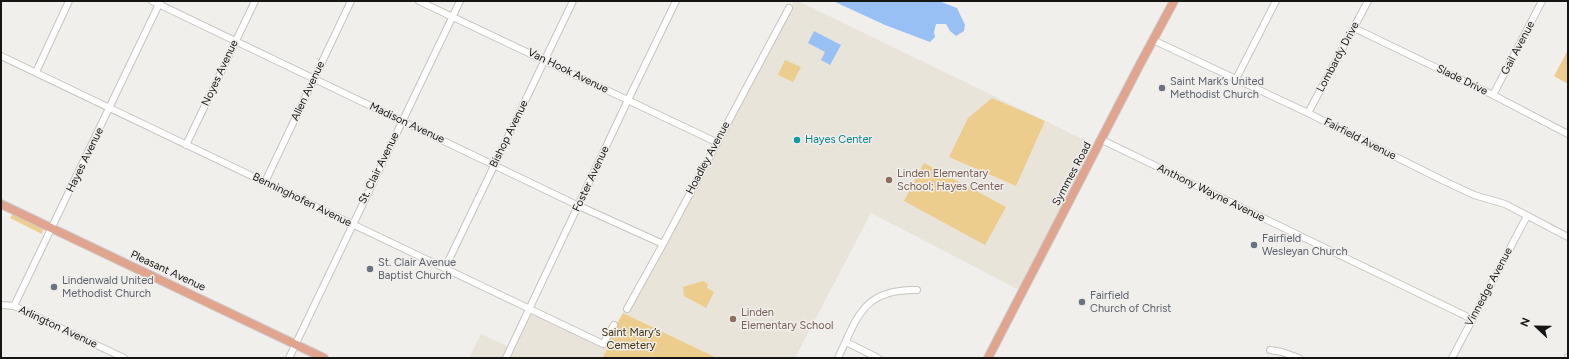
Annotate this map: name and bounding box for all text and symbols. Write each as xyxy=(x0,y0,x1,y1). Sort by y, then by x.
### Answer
street label: Gail Avenue xyxy=(1498,19,1538,77)
street label: Lombardy Drive xyxy=(1314,20,1362,94)
street label: Noyes Avenue xyxy=(199,38,241,108)
street label: Van Hook Avenue xyxy=(526,46,610,96)
street label: Allen Avenue xyxy=(288,59,328,123)
street label: Slade Drive xyxy=(1434,62,1490,98)
place label: Saint Mark’s United Methodist Church xyxy=(1170,75,1264,101)
marker: Saint Mark’s United Methodist Church xyxy=(1157,83,1167,93)
street label: Bishop Avenue xyxy=(487,98,531,170)
street label: Madison Avenue xyxy=(367,100,447,146)
street label: Fairfield Avenue xyxy=(1322,115,1398,163)
street label: Hoadley Avenue xyxy=(683,119,733,197)
street label: Hayes Avenue xyxy=(64,125,106,195)
street label: St. Clair Avenue xyxy=(356,130,402,206)
place label: Hayes Center xyxy=(805,133,872,147)
marker: Hayes Center xyxy=(792,135,802,145)
street label: Symmes Road xyxy=(1050,140,1094,208)
street label: Foster Avenue xyxy=(570,144,612,214)
street label: Anthony Wayne Avenue xyxy=(1155,161,1267,225)
place label: Linden Elementary School; Hayes Center xyxy=(897,167,1004,193)
street label: Benninghofen Avenue xyxy=(250,170,354,230)
marker: Linden Elementary School; Hayes Center xyxy=(884,175,894,185)
place label: Fairfield Wesleyan Church xyxy=(1262,232,1348,258)
marker: Fairfield Wesleyan Church xyxy=(1249,240,1259,250)
street label: Vinnedge Avenue xyxy=(1463,245,1515,329)
street label: Pleasant Avenue xyxy=(128,248,208,294)
place label: St. Clair Avenue Baptist Church xyxy=(378,256,456,282)
marker: St. Clair Avenue Baptist Church xyxy=(365,264,375,274)
place label: Lindenwald United Methodist Church xyxy=(62,274,154,300)
marker: Lindenwald United Methodist Church xyxy=(49,282,59,292)
place label: Fairfield Church of Christ xyxy=(1090,289,1172,315)
marker: Fairfield Church of Christ xyxy=(1077,297,1087,307)
street label: Arlington Avenue xyxy=(17,303,99,351)
place label: Linden Elementary School xyxy=(741,306,833,332)
north arrow xyxy=(1517,307,1557,347)
marker: Linden Elementary School xyxy=(728,314,738,324)
text: N xyxy=(1518,316,1533,329)
park label: Saint Mary’s Cemetery xyxy=(601,326,661,352)

